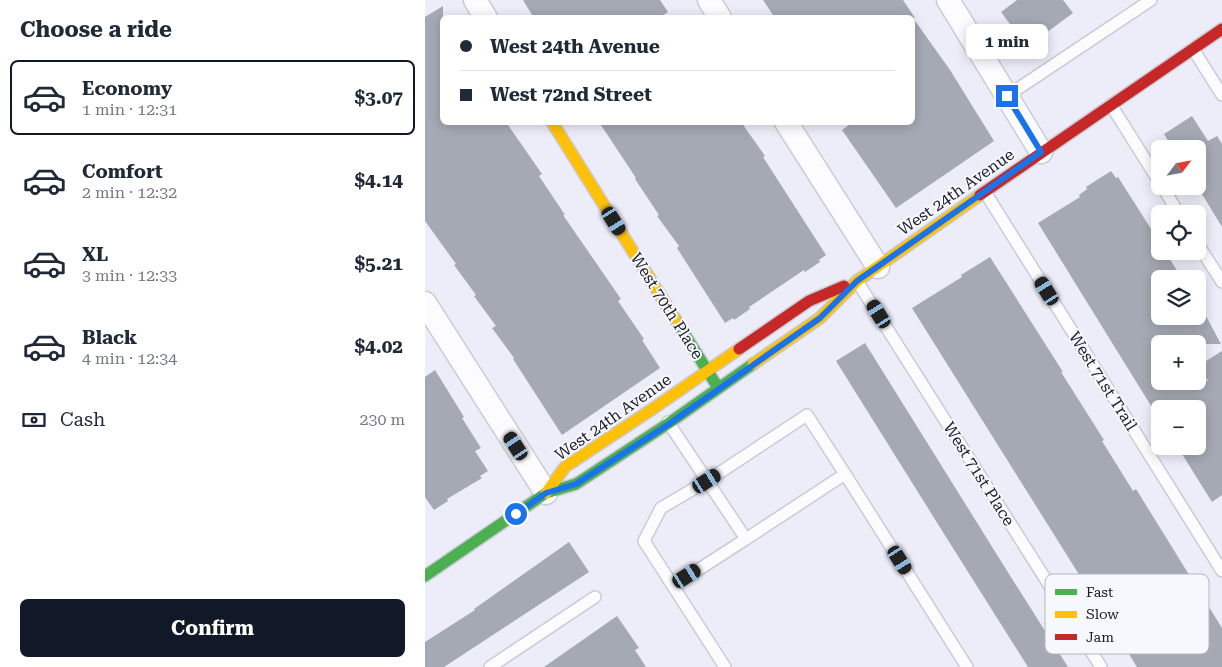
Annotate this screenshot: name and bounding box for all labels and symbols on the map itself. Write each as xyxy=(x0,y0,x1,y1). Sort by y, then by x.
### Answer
callout: 1 min xyxy=(966,23,1048,58)
route end xyxy=(996,85,1018,107)
north arrow xyxy=(1151,140,1206,195)
street label: West 24th Avenue xyxy=(894,145,1018,239)
car xyxy=(599,204,628,238)
street label: West 70th Place xyxy=(627,249,707,363)
car xyxy=(1032,274,1061,308)
car xyxy=(864,297,893,331)
street label: West 71st Trail xyxy=(1065,328,1141,434)
street label: West 24th Avenue xyxy=(551,370,675,464)
street label: West 71st Place xyxy=(939,419,1019,530)
car xyxy=(501,429,530,463)
car xyxy=(690,467,723,495)
route start xyxy=(505,503,527,525)
car xyxy=(885,543,914,577)
car xyxy=(670,562,703,590)
legend xyxy=(1045,574,1209,654)
text: Fast xyxy=(1086,584,1113,600)
text: Slow xyxy=(1086,606,1119,622)
text: Jam xyxy=(1086,629,1114,645)

